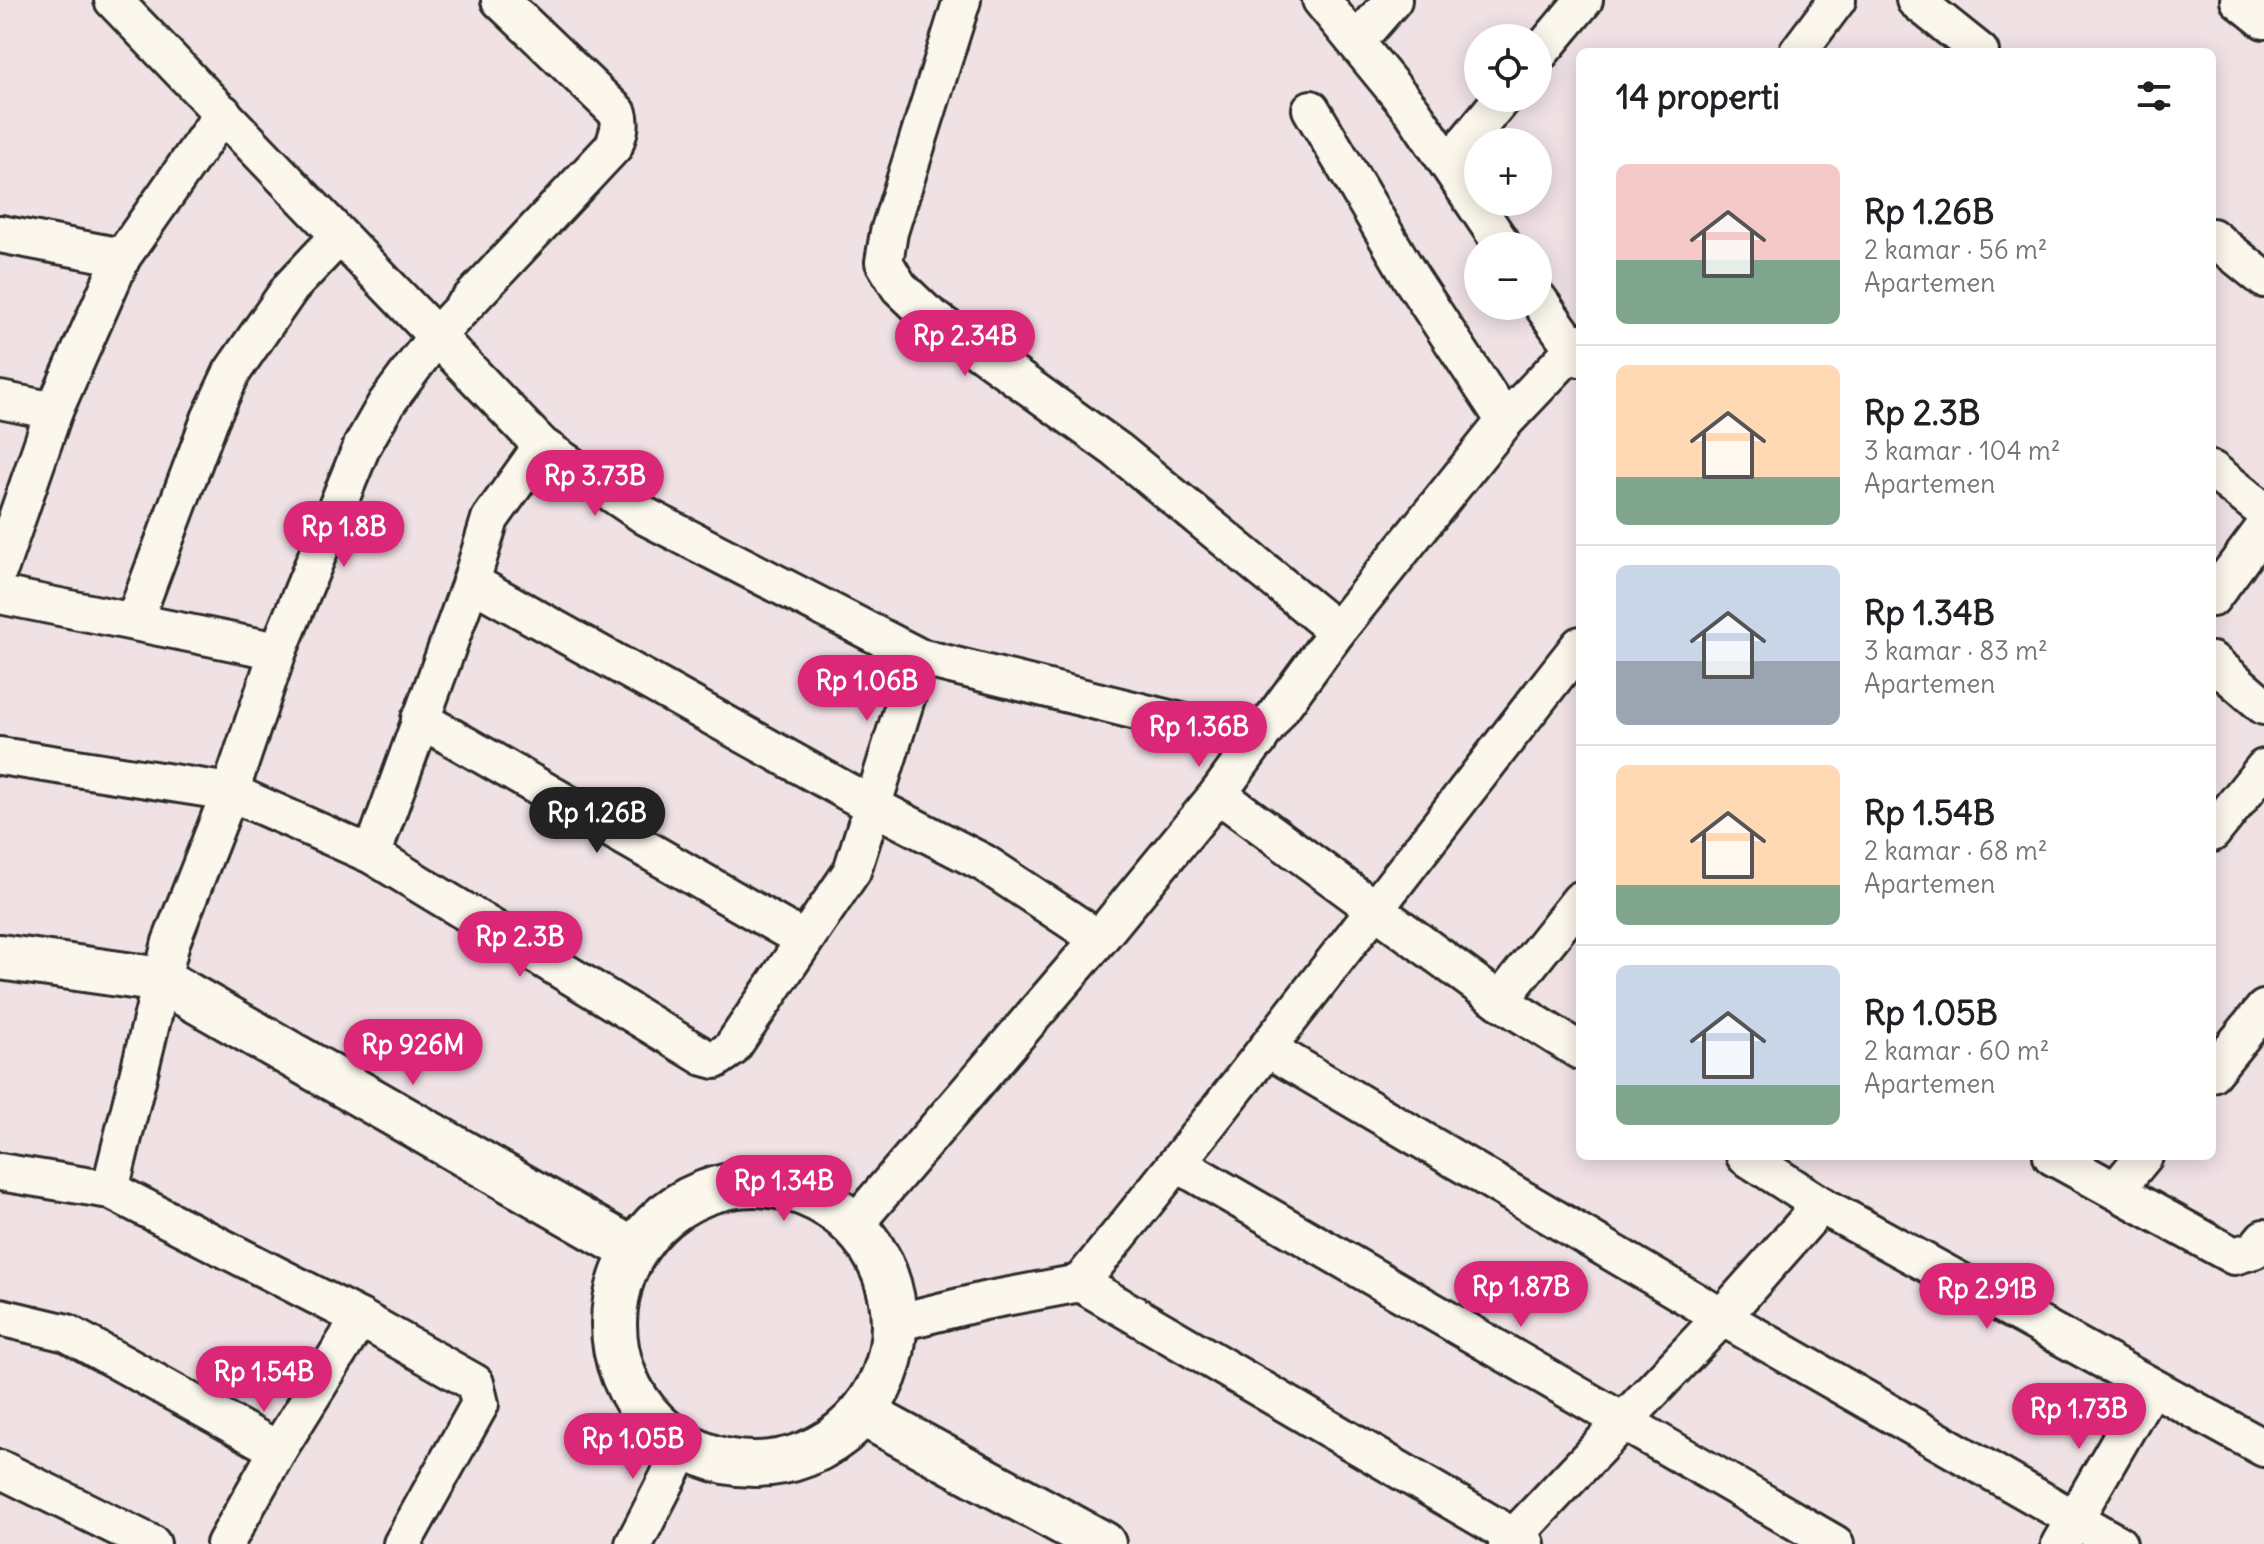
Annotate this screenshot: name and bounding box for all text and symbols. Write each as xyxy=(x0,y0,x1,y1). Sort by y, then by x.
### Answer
map controls xyxy=(1464,24,1552,320)
button: locate xyxy=(1464,24,1552,112)
icon: filters xyxy=(2132,74,2176,118)
text: 14 properti xyxy=(1616,75,1780,118)
button: + xyxy=(1464,128,1552,216)
text: Rp 1.26B xyxy=(1864,190,1994,233)
icon: home xyxy=(1680,196,1776,292)
button: − xyxy=(1464,232,1552,320)
text: 2 kamar · 56 m² xyxy=(1864,233,2047,266)
text: Apartemen xyxy=(1864,266,1995,299)
pin: Rp 2.34B xyxy=(882,310,1048,378)
text: Rp 2.34B xyxy=(913,319,1017,352)
text: Rp 2.3B xyxy=(1864,391,1980,434)
icon: home xyxy=(1680,397,1776,493)
text: 3 kamar · 104 m² xyxy=(1864,434,2060,467)
pin: Rp 3.73B xyxy=(512,450,678,518)
text: Rp 3.73B xyxy=(544,459,646,492)
text: Apartemen xyxy=(1864,467,1995,500)
pin: Rp 1.8B xyxy=(270,501,418,569)
text: Rp 1.8B xyxy=(301,510,387,543)
text: Rp 1.34B xyxy=(1864,591,1995,634)
icon: home xyxy=(1680,597,1776,693)
text: 3 kamar · 83 m² xyxy=(1864,634,2048,667)
pin: Rp 1.06B xyxy=(784,655,950,723)
text: Rp 1.06B xyxy=(816,664,918,697)
text: Apartemen xyxy=(1864,667,1995,700)
pin: Rp 1.36B xyxy=(1116,701,1282,769)
text: Rp 1.36B xyxy=(1149,710,1249,743)
pin: Rp 1.26B xyxy=(514,787,680,855)
text: Rp 1.54B xyxy=(1864,791,1995,834)
text: Rp 1.26B xyxy=(547,796,647,829)
icon: home xyxy=(1680,797,1776,893)
text: 2 kamar · 68 m² xyxy=(1864,834,2047,867)
text: Apartemen xyxy=(1864,867,1995,900)
pin: Rp 2.3B xyxy=(446,911,594,979)
text: Rp 2.3B xyxy=(476,920,564,953)
text: Rp 1.05B xyxy=(1864,991,1998,1034)
icon: home xyxy=(1680,997,1776,1093)
pin: Rp 926M xyxy=(339,1019,487,1087)
text: Rp 926M xyxy=(362,1028,464,1061)
text: 2 kamar · 60 m² xyxy=(1864,1034,2050,1067)
text: Apartemen xyxy=(1864,1067,1995,1100)
pin: Rp 1.34B xyxy=(701,1155,867,1223)
text: Rp 1.34B xyxy=(734,1164,834,1197)
pin: Rp 1.87B xyxy=(1438,1261,1604,1329)
pin: Rp 2.91B xyxy=(1904,1263,2070,1331)
text: Rp 1.87B xyxy=(1472,1270,1570,1303)
text: Rp 2.91B xyxy=(1937,1272,2037,1305)
pin: Rp 1.54B xyxy=(181,1346,347,1414)
text: Rp 1.54B xyxy=(214,1355,314,1388)
pin: Rp 1.73B xyxy=(1996,1383,2162,1451)
text: Rp 1.73B xyxy=(2030,1392,2128,1425)
pin: Rp 1.05B xyxy=(550,1413,716,1481)
text: Rp 1.05B xyxy=(582,1422,684,1455)

